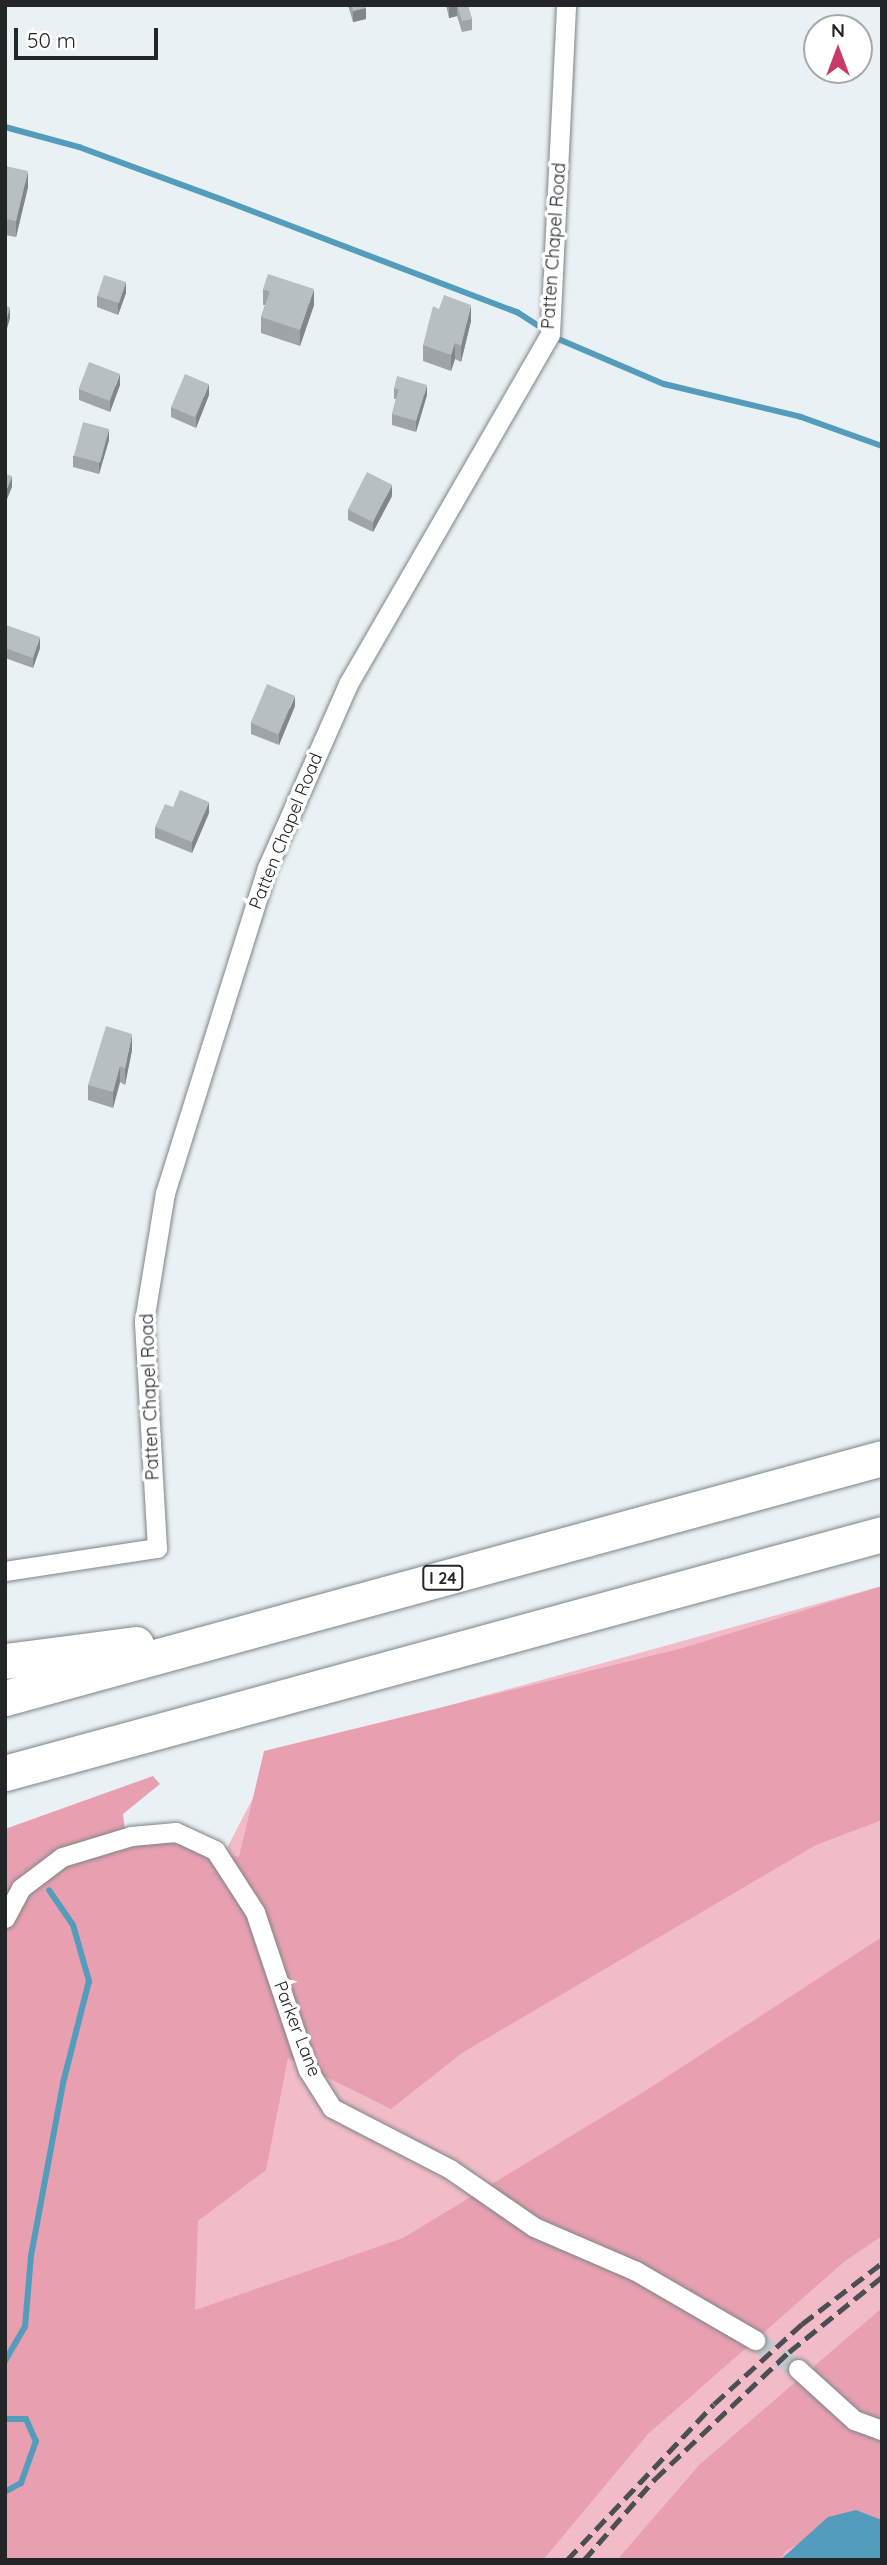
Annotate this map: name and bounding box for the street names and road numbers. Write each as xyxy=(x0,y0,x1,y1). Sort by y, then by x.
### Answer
street label: Patten Chapel Road xyxy=(537,162,571,330)
street label: Patten Chapel Road xyxy=(245,750,327,912)
street label: Patten Chapel Road xyxy=(136,1313,164,1481)
road number: I 24 xyxy=(422,1566,464,1590)
street label: Parker Lane xyxy=(269,1978,325,2080)

